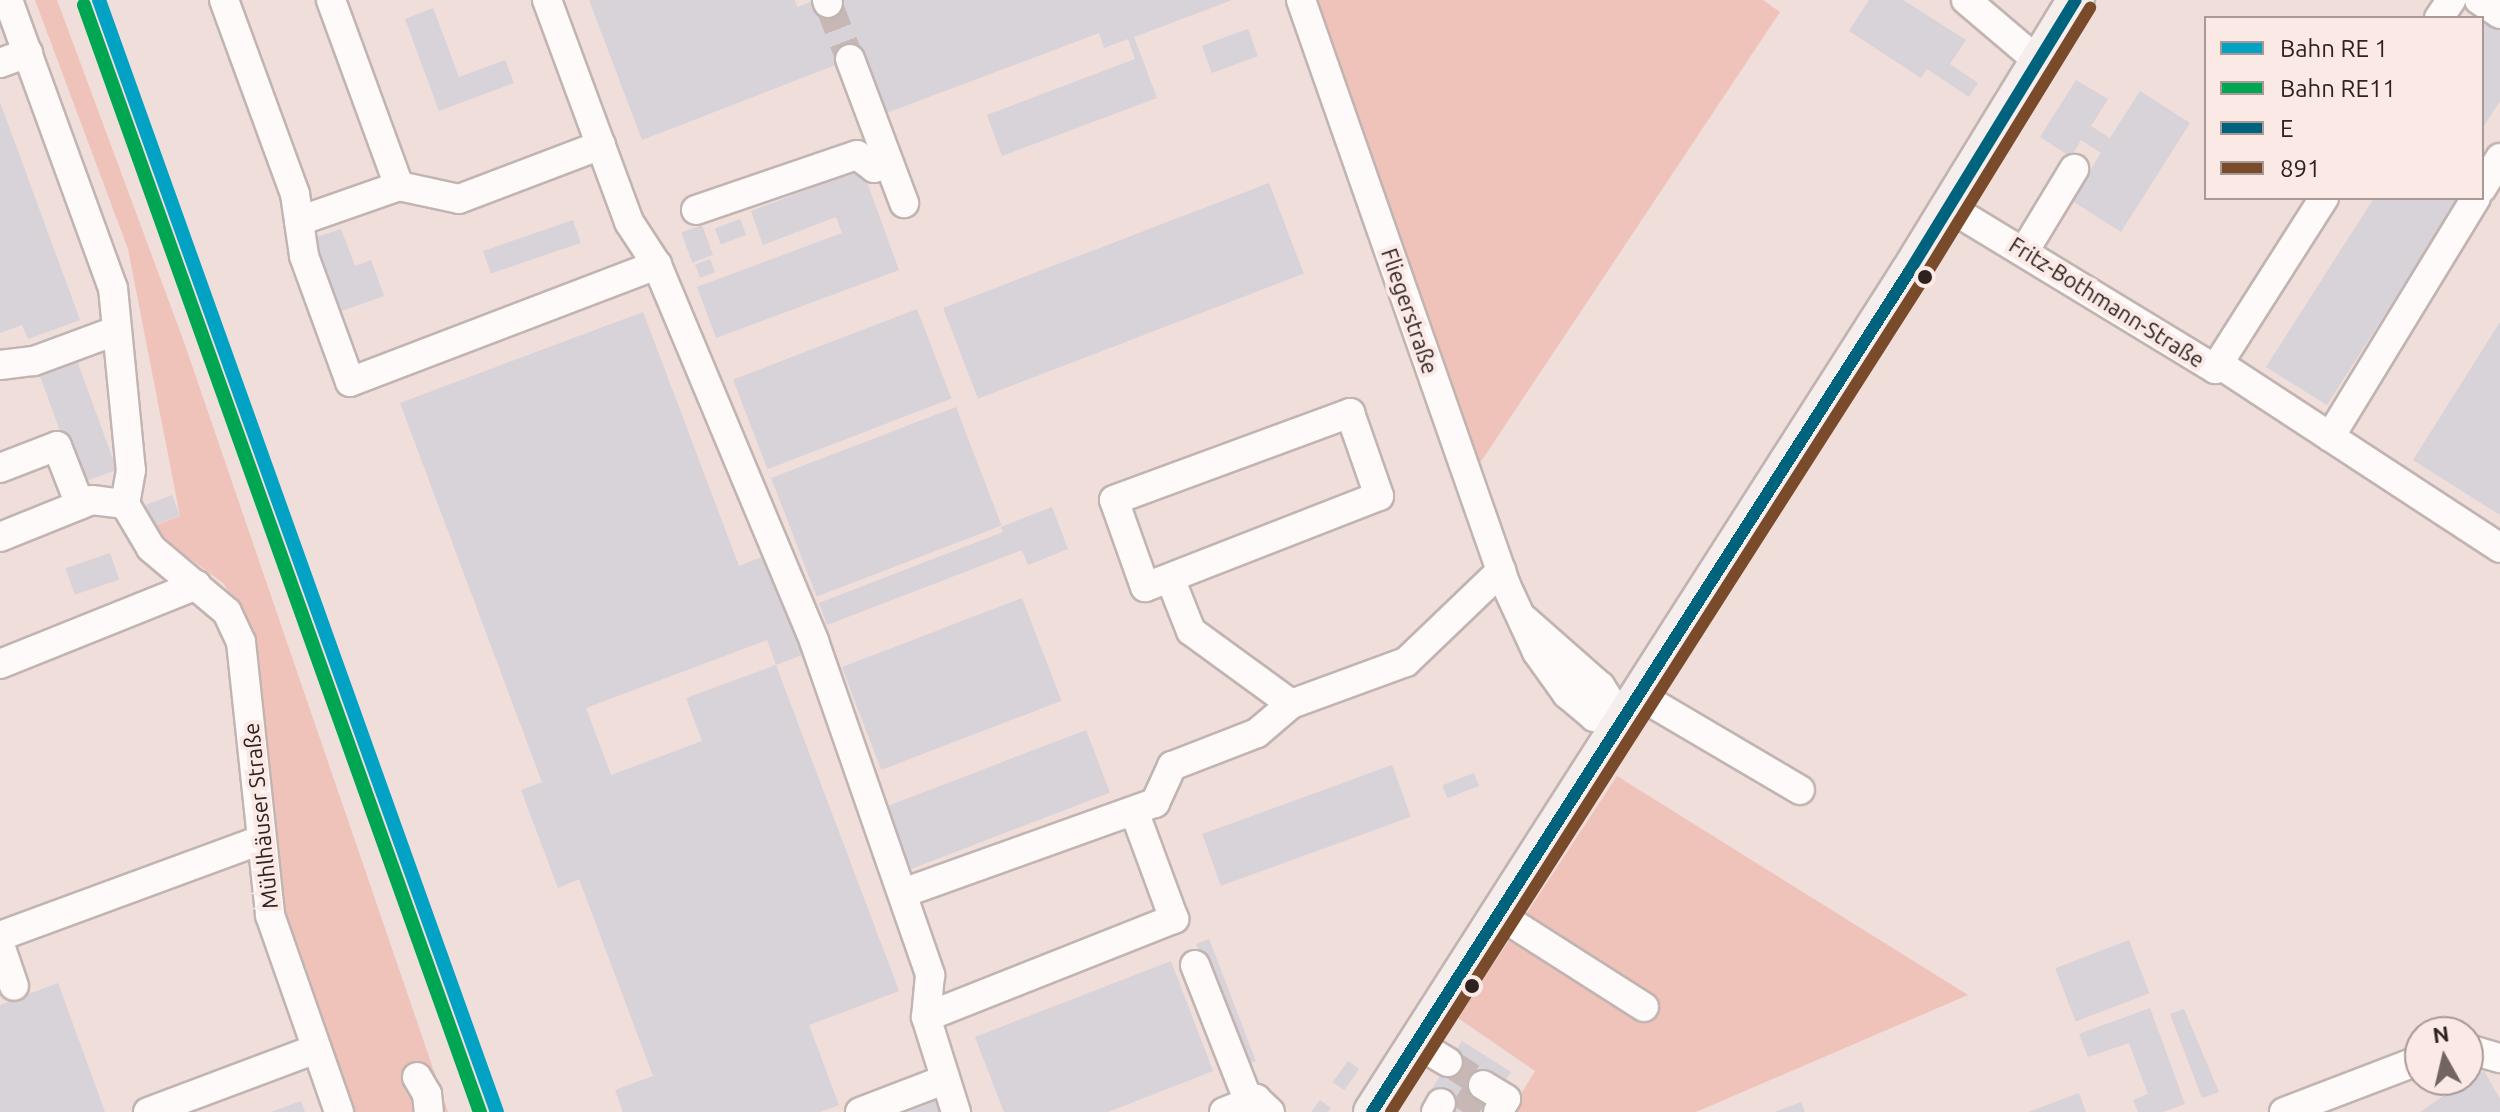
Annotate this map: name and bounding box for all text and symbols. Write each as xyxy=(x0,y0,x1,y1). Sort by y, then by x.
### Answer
legend xyxy=(2204,16,2484,200)
text: Bahn RE 1 xyxy=(2280,35,2388,62)
text: Bahn RE11 xyxy=(2280,75,2396,102)
text: E xyxy=(2280,115,2293,142)
text: 891 xyxy=(2280,155,2321,182)
street label: Fritz-Bothmann-Straße xyxy=(2005,231,2209,373)
street label: Fliegerstraße xyxy=(1376,245,1444,377)
unlabelled marker xyxy=(1917,269,1933,285)
street label: Mühlhäuser Straße xyxy=(237,722,283,910)
unlabelled marker xyxy=(1464,978,1480,994)
north arrow xyxy=(2404,1016,2484,1096)
text: N xyxy=(2431,1020,2451,1047)

